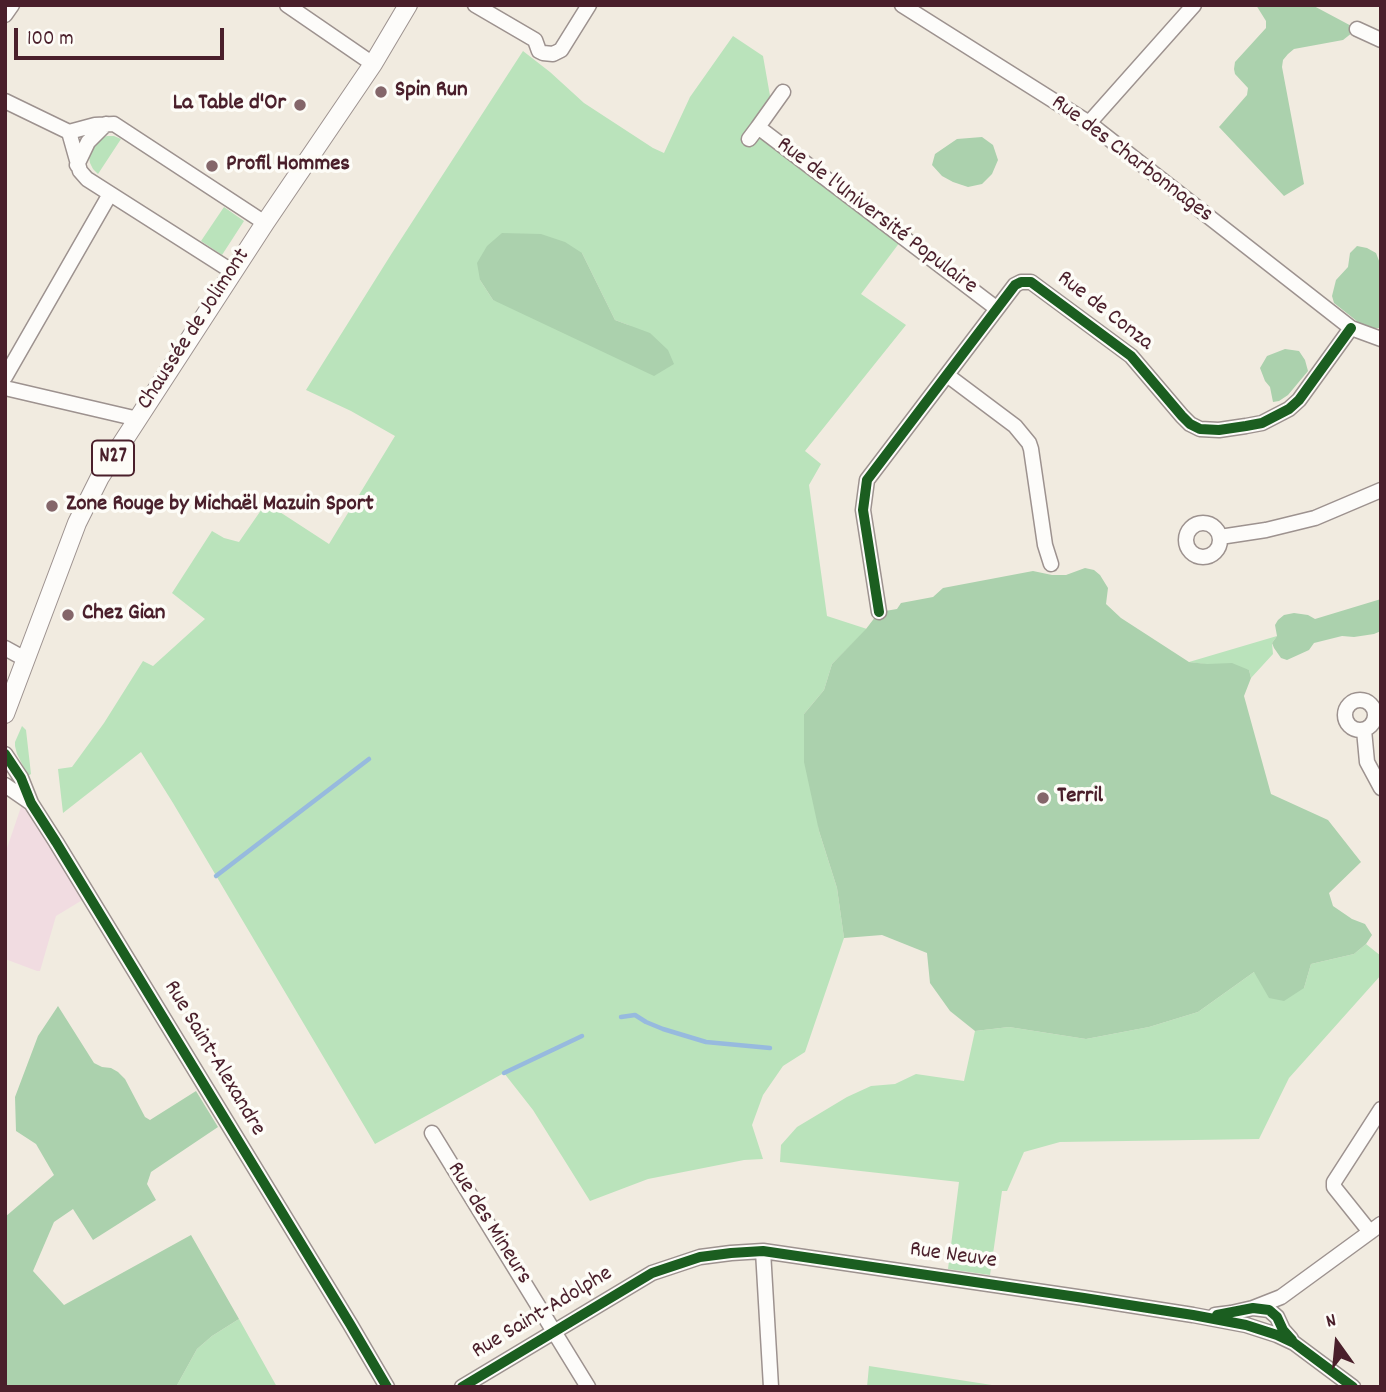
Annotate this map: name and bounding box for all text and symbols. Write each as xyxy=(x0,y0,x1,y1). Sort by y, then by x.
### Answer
scale bar xyxy=(18,14,228,58)
text: 100 m xyxy=(27,25,74,55)
place label: Spin Run xyxy=(395,78,468,106)
marker: Spin Run xyxy=(373,84,389,100)
street label: Rue des Charbonnages xyxy=(1045,90,1217,230)
place label: La Table d'Or xyxy=(173,91,286,119)
marker: La Table d'Or xyxy=(292,97,308,113)
street label: Rue de l'Université Populaire xyxy=(770,132,982,302)
place label: Profil Hommes xyxy=(226,152,350,180)
marker: Profil Hommes xyxy=(204,158,220,174)
street label: Chaussée de Jolimont xyxy=(133,244,257,416)
street label: Rue de Conza xyxy=(1050,266,1158,358)
road number: N27 xyxy=(92,440,134,476)
place label: Zone Rouge by Michaël Mazuin Sport xyxy=(66,492,374,520)
marker: Zone Rouge by Michaël Mazuin Sport xyxy=(44,498,60,514)
place label: Chez Gian xyxy=(82,601,165,629)
marker: Chez Gian xyxy=(60,607,76,623)
place label: Terril xyxy=(1057,784,1103,812)
marker: Terril xyxy=(1035,790,1051,806)
street label: Rue Saint-Alexandre xyxy=(156,976,270,1142)
street label: Rue des Mineurs xyxy=(439,1158,537,1290)
street label: Rue Neuve xyxy=(908,1237,998,1277)
street label: Rue Saint-Adolphe xyxy=(468,1261,618,1367)
north arrow xyxy=(1302,1308,1372,1378)
text: N xyxy=(1323,1308,1339,1336)

